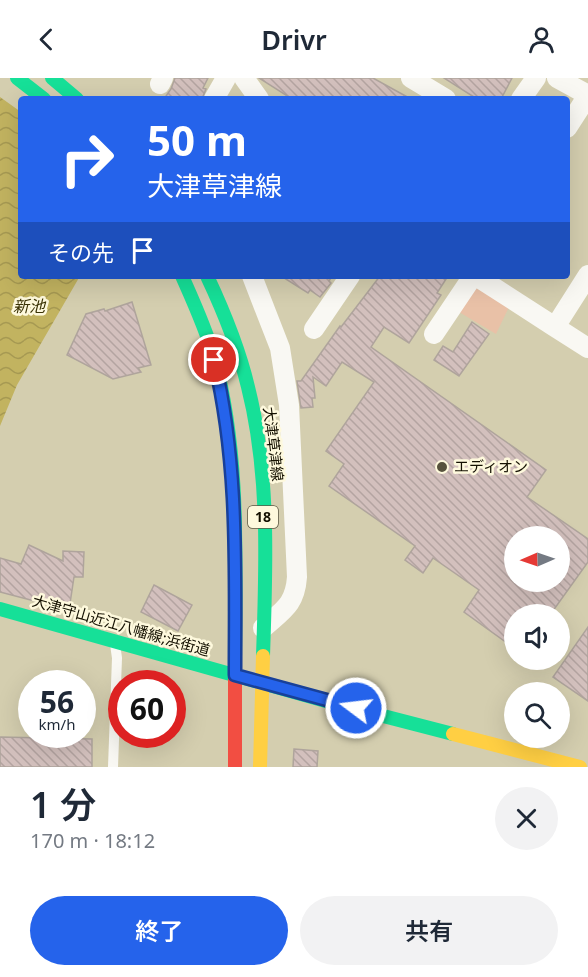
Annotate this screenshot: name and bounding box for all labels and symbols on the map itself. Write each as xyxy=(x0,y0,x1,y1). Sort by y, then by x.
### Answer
water label: 新池 xyxy=(13,295,47,317)
pin xyxy=(188,334,239,385)
street label: 大津草津線 xyxy=(259,405,288,482)
place label: エディオン xyxy=(454,456,528,476)
marker: エディオン xyxy=(435,460,449,474)
road number: 18 xyxy=(248,506,278,528)
north arrow xyxy=(504,526,570,592)
street label: 大津守山近江八幡線;浜街道 xyxy=(30,590,212,660)
speed limit sign: 60 xyxy=(108,670,186,748)
position arrow xyxy=(324,676,388,740)

